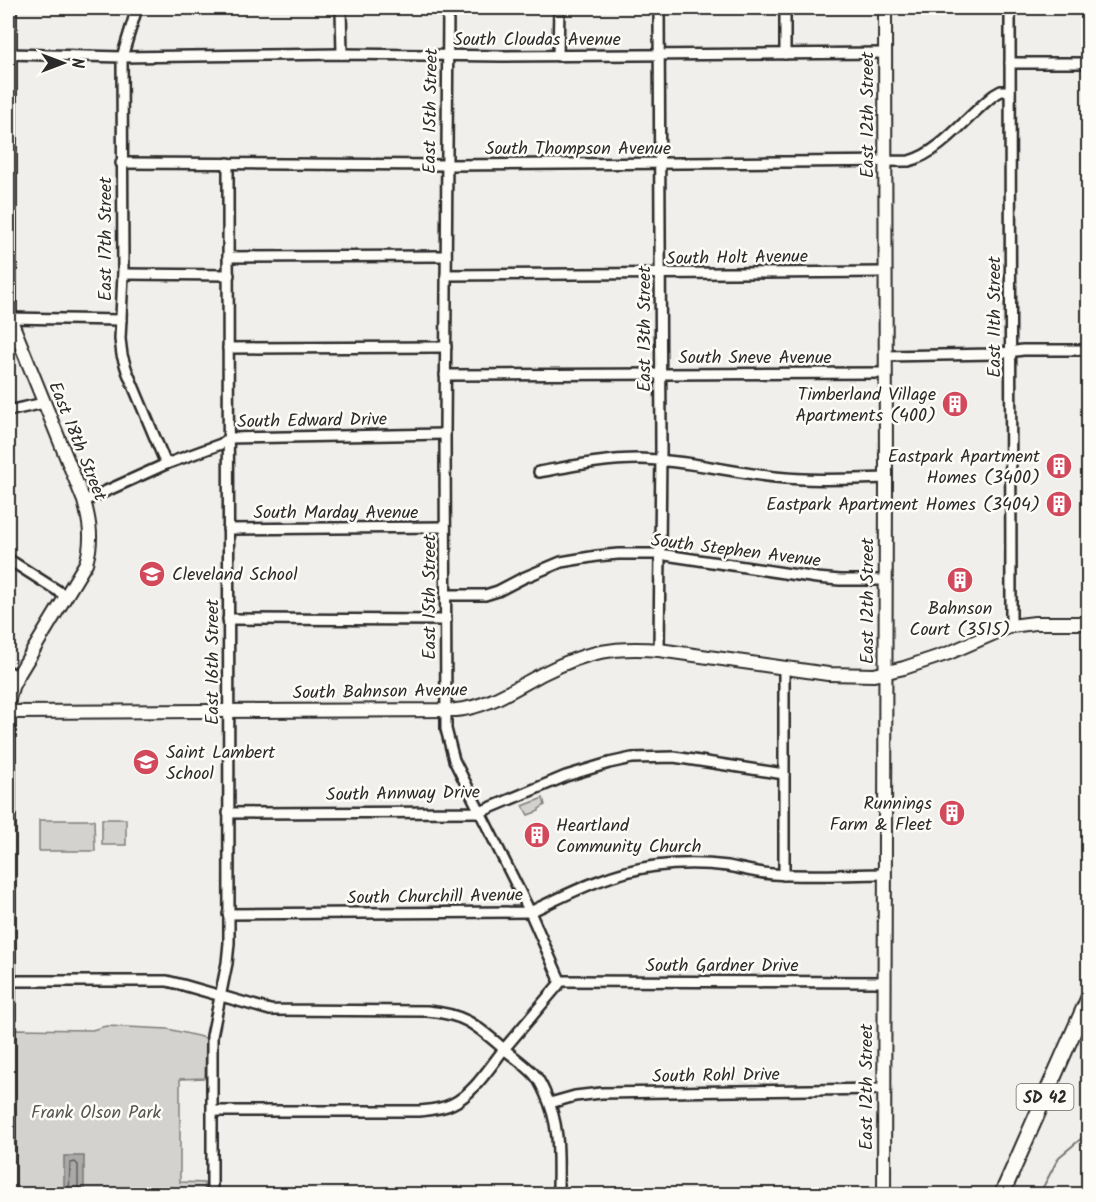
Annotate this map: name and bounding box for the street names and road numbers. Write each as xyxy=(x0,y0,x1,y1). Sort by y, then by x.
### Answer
street label: South Cloudas Avenue xyxy=(453,26,621,55)
street label: East 15th Street xyxy=(416,47,447,174)
street label: East 12th Street xyxy=(854,51,883,178)
street label: South Thompson Avenue xyxy=(485,135,671,164)
street label: East 17th Street xyxy=(92,176,121,301)
street label: South Holt Avenue xyxy=(666,243,808,274)
street label: East 11th Street xyxy=(981,255,1010,378)
street label: East 13th Street xyxy=(631,265,660,392)
street label: South Sneve Avenue xyxy=(678,344,832,373)
street label: East 18th Street xyxy=(39,377,114,507)
street label: South Edward Drive xyxy=(237,406,387,437)
street label: South Marday Avenue xyxy=(254,499,418,528)
street label: South Stephen Avenue xyxy=(649,527,822,576)
street label: East 15th Street xyxy=(416,533,445,660)
street label: East 12th Street xyxy=(854,537,883,664)
street label: East 16th Street xyxy=(199,598,228,725)
street label: South Bahnson Avenue xyxy=(292,676,468,709)
street label: South Annway Drive xyxy=(326,779,480,810)
street label: South Churchill Avenue xyxy=(347,881,523,914)
street label: South Gardner Drive xyxy=(646,952,799,981)
street label: East 12th Street xyxy=(853,1023,882,1150)
street label: South Rohl Drive xyxy=(652,1061,780,1092)
road number: SD 42 xyxy=(1016,1084,1074,1110)

